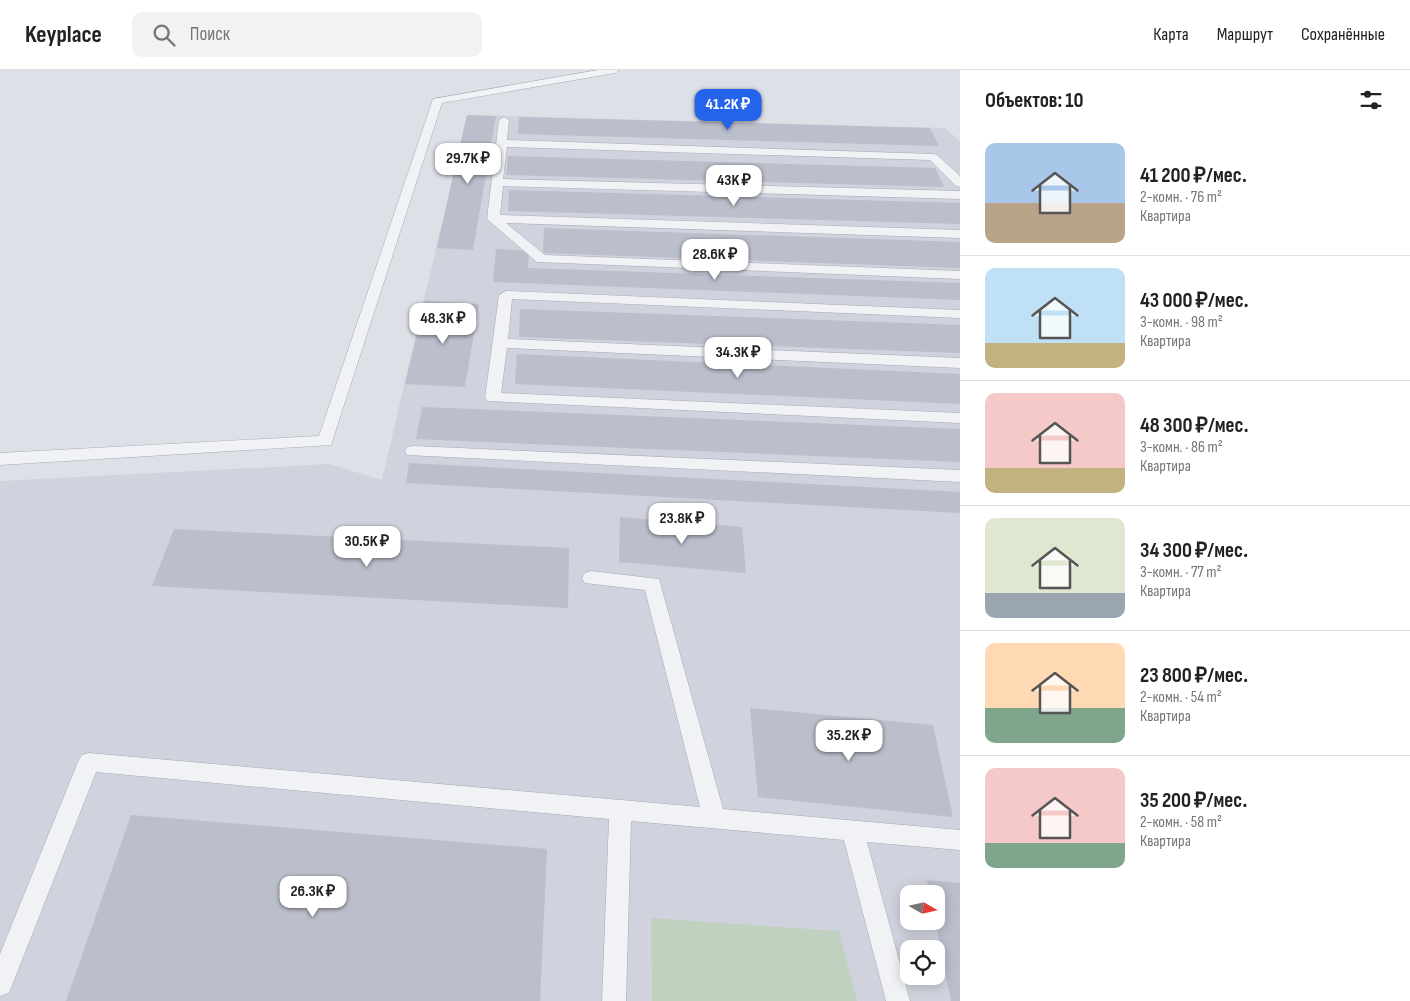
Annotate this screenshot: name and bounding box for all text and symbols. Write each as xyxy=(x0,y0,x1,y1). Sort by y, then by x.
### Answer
search box xyxy=(132,12,482,57)
text: Keyplace xyxy=(25,20,102,49)
icon: search xyxy=(150,21,178,49)
text: Поиск xyxy=(190,23,230,46)
text: Карта xyxy=(1153,24,1189,45)
text: Маршрут xyxy=(1217,24,1273,45)
text: Сохранённые xyxy=(1301,24,1385,45)
icon: filters xyxy=(1357,86,1385,114)
pin: 41.2K ₽ xyxy=(682,88,774,131)
text: Объектов: 10 xyxy=(985,88,1084,113)
text: 41.2K ₽ xyxy=(706,95,750,114)
pin: 29.7K ₽ xyxy=(422,142,514,185)
text: 29.7K ₽ xyxy=(446,149,490,168)
icon: home xyxy=(1025,163,1085,223)
text: 41 200 ₽/мес. xyxy=(1140,163,1247,188)
pin: 43K ₽ xyxy=(699,164,769,207)
text: 43K ₽ xyxy=(717,171,751,190)
text: 2-комн. · 76 m² xyxy=(1140,188,1222,207)
text: Квартира xyxy=(1140,207,1191,226)
pin: 28.6K ₽ xyxy=(669,238,761,281)
text: 28.6K ₽ xyxy=(692,245,738,264)
icon: home xyxy=(1025,288,1085,348)
text: 43 000 ₽/мес. xyxy=(1140,288,1249,313)
pin: 48.3K ₽ xyxy=(397,302,489,345)
text: 48.3K ₽ xyxy=(420,309,466,328)
text: 3-комн. · 98 m² xyxy=(1140,313,1223,332)
text: Квартира xyxy=(1140,332,1191,351)
pin: 34.3K ₽ xyxy=(692,336,784,379)
text: 34.3K ₽ xyxy=(715,343,761,362)
icon: home xyxy=(1025,413,1085,473)
text: 48 300 ₽/мес. xyxy=(1140,413,1249,438)
text: 3-комн. · 86 m² xyxy=(1140,438,1223,457)
text: Квартира xyxy=(1140,457,1191,476)
pin: 23.8K ₽ xyxy=(636,502,728,545)
text: 23.8K ₽ xyxy=(659,509,705,528)
pin: 30.5K ₽ xyxy=(321,526,413,568)
text: 30.5K ₽ xyxy=(345,532,389,551)
icon: home xyxy=(1025,538,1085,598)
text: 34 300 ₽/мес. xyxy=(1140,538,1248,563)
text: 3-комн. · 77 m² xyxy=(1140,563,1222,582)
text: Квартира xyxy=(1140,582,1191,601)
icon: home xyxy=(1025,663,1085,723)
text: 23 800 ₽/мес. xyxy=(1140,663,1248,688)
text: 2-комн. · 54 m² xyxy=(1140,688,1222,707)
text: Квартира xyxy=(1140,707,1191,726)
pin: 35.2K ₽ xyxy=(803,720,895,762)
text: 35.2K ₽ xyxy=(827,726,871,745)
icon: home xyxy=(1025,788,1085,848)
text: 35 200 ₽/мес. xyxy=(1140,788,1247,813)
text: 2-комн. · 58 m² xyxy=(1140,813,1222,832)
text: Квартира xyxy=(1140,832,1191,851)
pin: 26.3K ₽ xyxy=(267,876,359,918)
text: 26.3K ₽ xyxy=(291,882,335,901)
north arrow xyxy=(900,885,945,930)
map controls xyxy=(900,885,945,985)
button: locate xyxy=(900,940,945,985)

